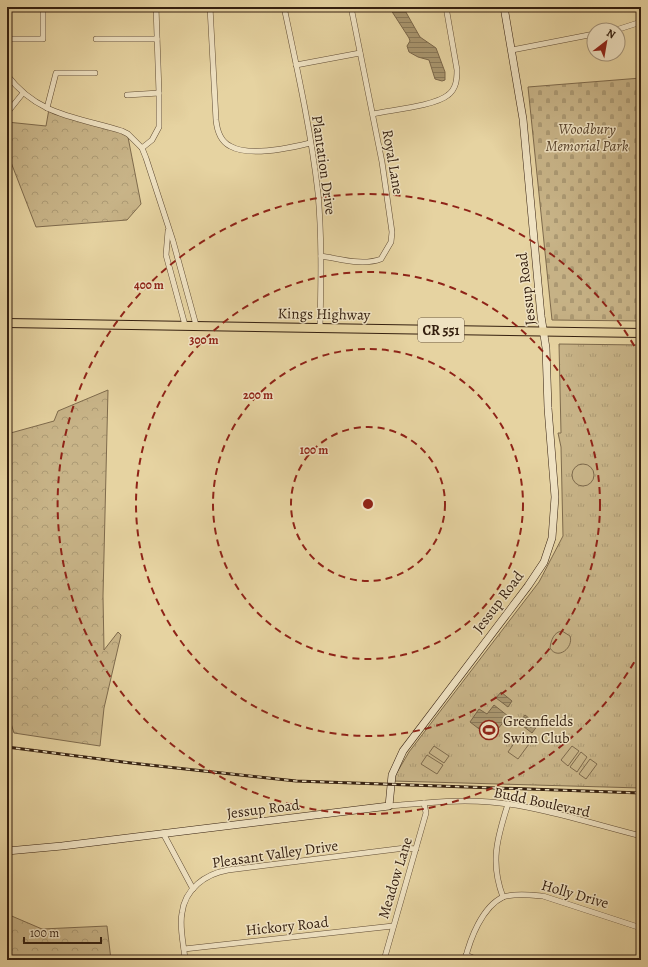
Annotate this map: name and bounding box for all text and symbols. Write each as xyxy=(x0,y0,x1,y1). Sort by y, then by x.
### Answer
north arrow xyxy=(586,22,626,62)
text: N xyxy=(604,25,618,42)
street label: Plantation Drive xyxy=(307,114,341,216)
park label: Woodbury Memorial Park xyxy=(546,119,629,156)
street label: Royal Lane xyxy=(377,128,409,196)
street label: Jessup Road xyxy=(511,250,540,327)
text: 400 m xyxy=(134,277,164,293)
street label: Kings Highway xyxy=(277,303,371,325)
road number: CR 551 xyxy=(418,318,464,342)
text: 300 m xyxy=(189,332,219,348)
text: 200 m xyxy=(243,387,273,403)
text: 100 m xyxy=(300,442,328,458)
centre of rings xyxy=(361,497,375,511)
street label: Jessup Road xyxy=(468,566,529,637)
place label: Greenfields Swim Club xyxy=(503,711,573,748)
sports icon: Greenfields Swim Club xyxy=(478,719,500,741)
street label: Budd Boulevard xyxy=(492,782,593,822)
street label: Jessup Road xyxy=(225,794,302,823)
street label: Meadow Lane xyxy=(373,834,417,921)
street label: Pleasant Valley Drive xyxy=(211,835,340,873)
street label: Holly Drive xyxy=(539,875,611,913)
street label: Hickory Road xyxy=(245,912,330,940)
scale bar xyxy=(24,919,101,945)
text: 100 m xyxy=(30,925,59,941)

